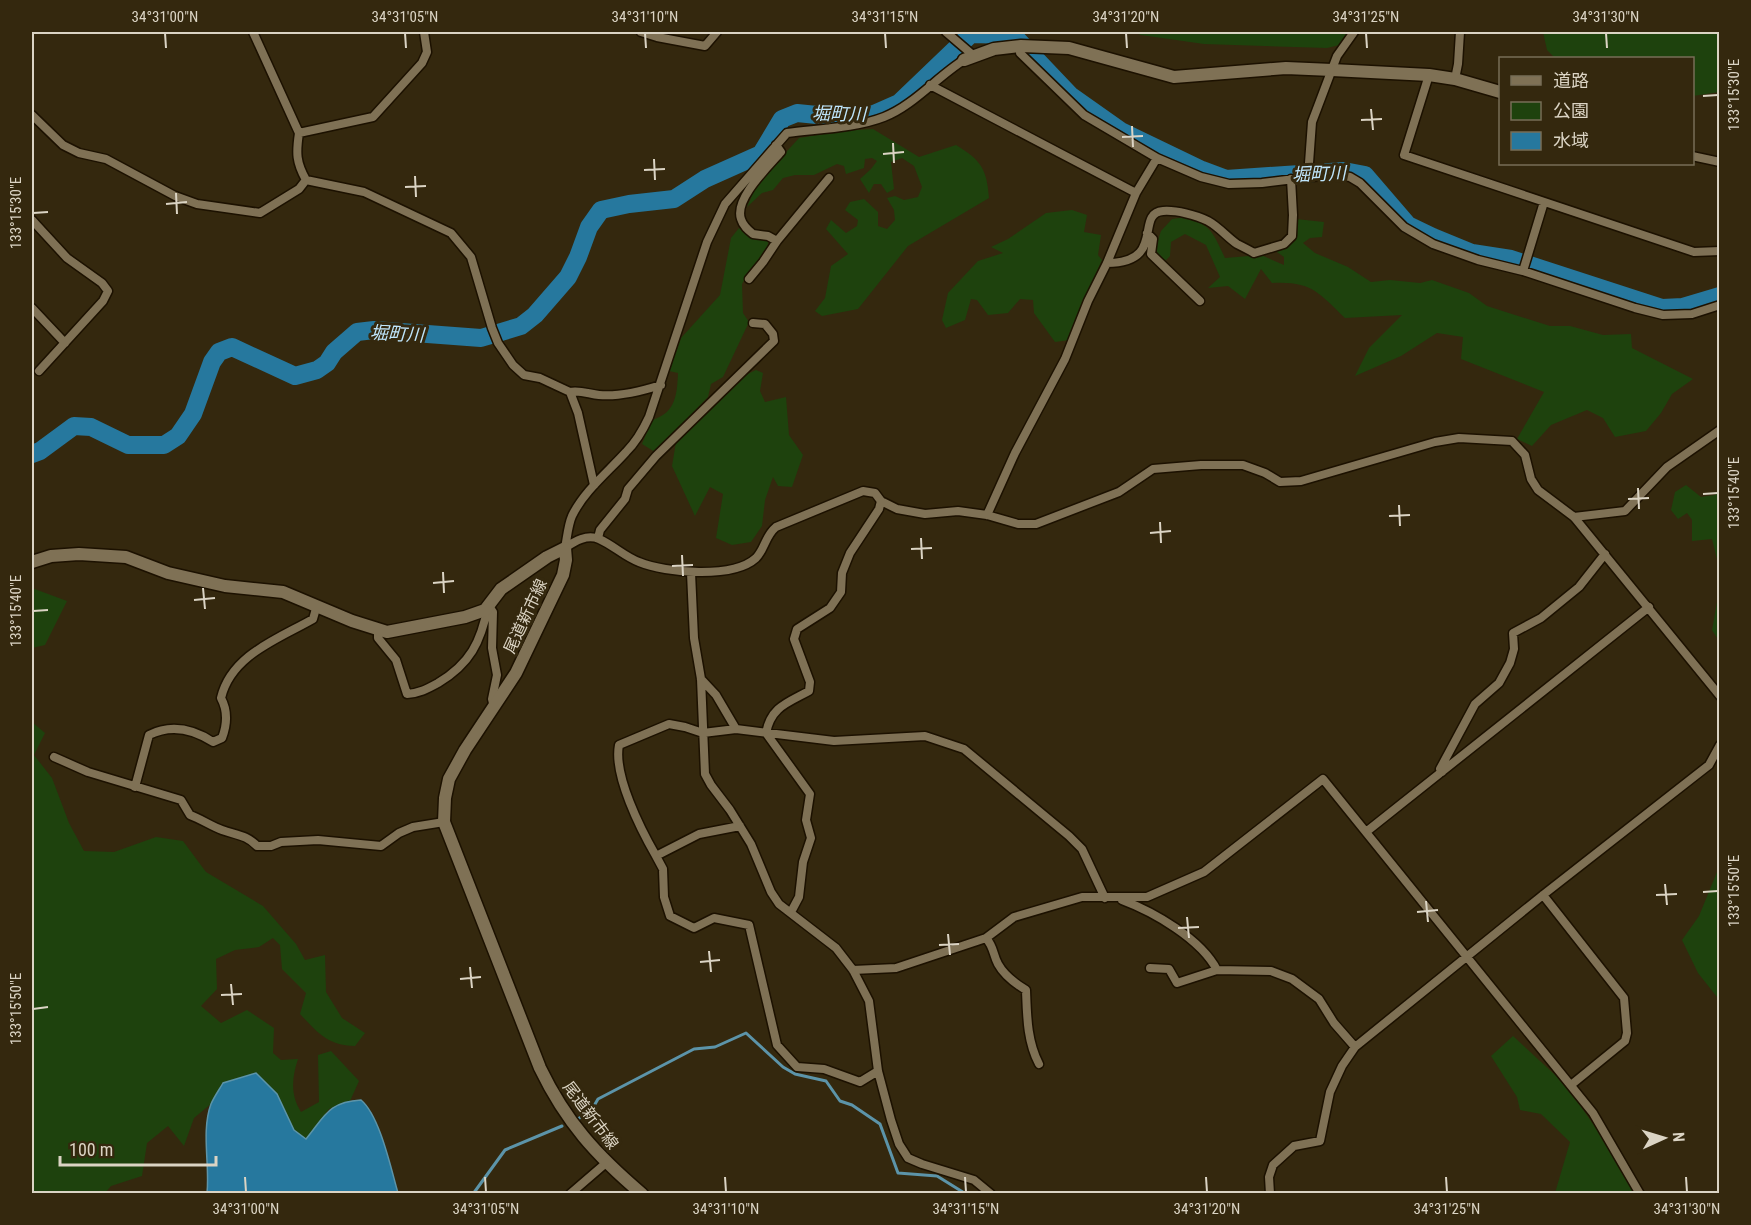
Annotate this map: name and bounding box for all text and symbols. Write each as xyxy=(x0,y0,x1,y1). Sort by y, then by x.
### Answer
text: 34°31'00"N xyxy=(132,8,198,26)
text: 34°31'05"N xyxy=(372,8,438,26)
text: 34°31'10"N xyxy=(612,8,678,26)
text: 34°31'15"N xyxy=(852,8,918,26)
text: 34°31'20"N xyxy=(1093,8,1159,26)
text: 34°31'25"N xyxy=(1333,8,1399,26)
text: 34°31'30"N xyxy=(1573,8,1639,26)
legend xyxy=(1499,57,1694,165)
text: 133°15'30"E xyxy=(1725,59,1743,131)
text: 道路 xyxy=(1553,70,1589,91)
text: 公園 xyxy=(1553,100,1589,121)
water label: 堀町川 xyxy=(812,103,868,125)
text: 水域 xyxy=(1553,130,1589,151)
water label: 堀町川 xyxy=(1292,162,1348,185)
text: 133°15'30"E xyxy=(7,177,25,249)
water label: 堀町川 xyxy=(370,322,427,346)
text: 133°15'40"E xyxy=(1725,457,1743,529)
text: 133°15'40"E xyxy=(7,575,25,647)
street label: 尾道新市線 xyxy=(500,576,551,656)
text: 133°15'50"E xyxy=(1725,855,1743,927)
text: 133°15'50"E xyxy=(7,973,25,1045)
street label: 尾道新市線 xyxy=(559,1078,622,1153)
north arrow xyxy=(1634,1108,1694,1168)
scale bar xyxy=(60,1129,216,1167)
text: N xyxy=(1669,1131,1688,1143)
text: 100 m xyxy=(69,1139,113,1160)
text: 34°31'00"N xyxy=(213,1200,279,1218)
text: 34°31'05"N xyxy=(453,1200,519,1218)
text: 34°31'10"N xyxy=(693,1200,759,1218)
text: 34°31'15"N xyxy=(933,1200,999,1218)
text: 34°31'20"N xyxy=(1174,1200,1240,1218)
text: 34°31'25"N xyxy=(1414,1200,1480,1218)
text: 34°31'30"N xyxy=(1654,1200,1720,1218)

